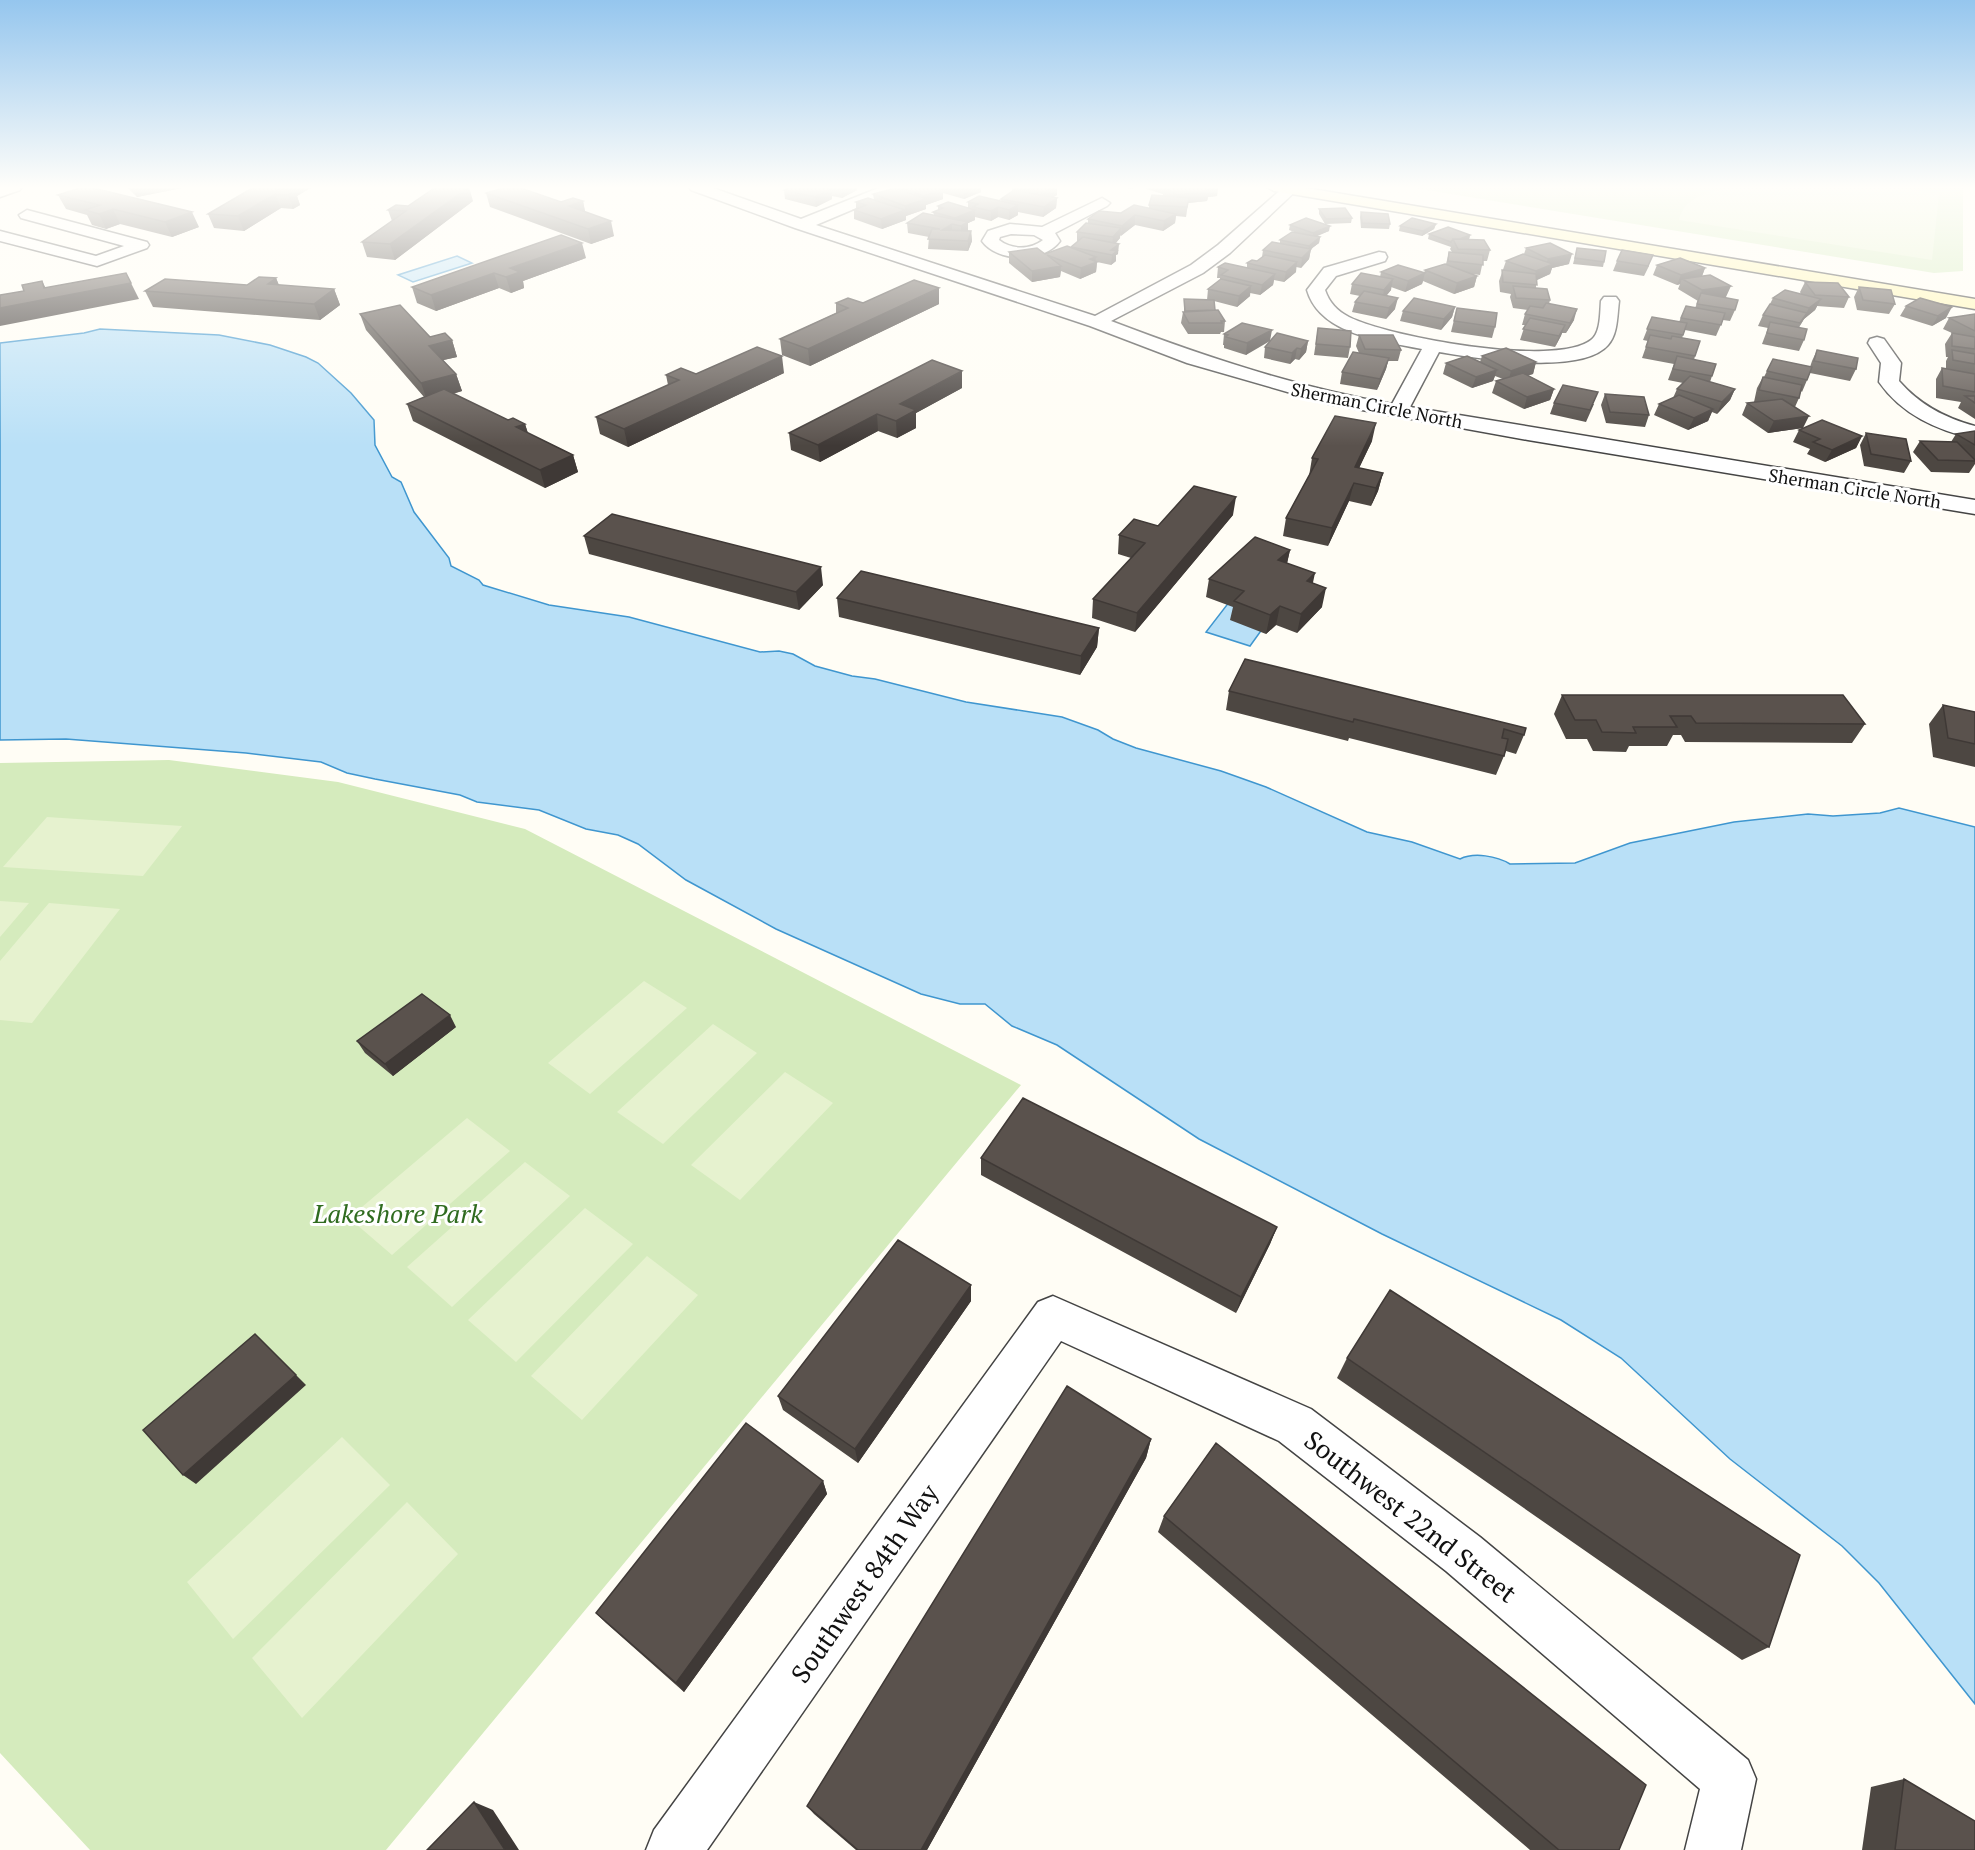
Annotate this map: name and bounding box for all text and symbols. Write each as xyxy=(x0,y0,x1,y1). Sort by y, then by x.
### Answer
street label: Sherman Circle North xyxy=(1289,377,1465,433)
street label: Sherman Circle North xyxy=(1767,463,1943,514)
park label: Lakeshore Park xyxy=(312,1196,483,1230)
street label: Southwest 22nd Street xyxy=(1298,1422,1524,1610)
street label: Southwest 84th Way xyxy=(783,1476,946,1689)

